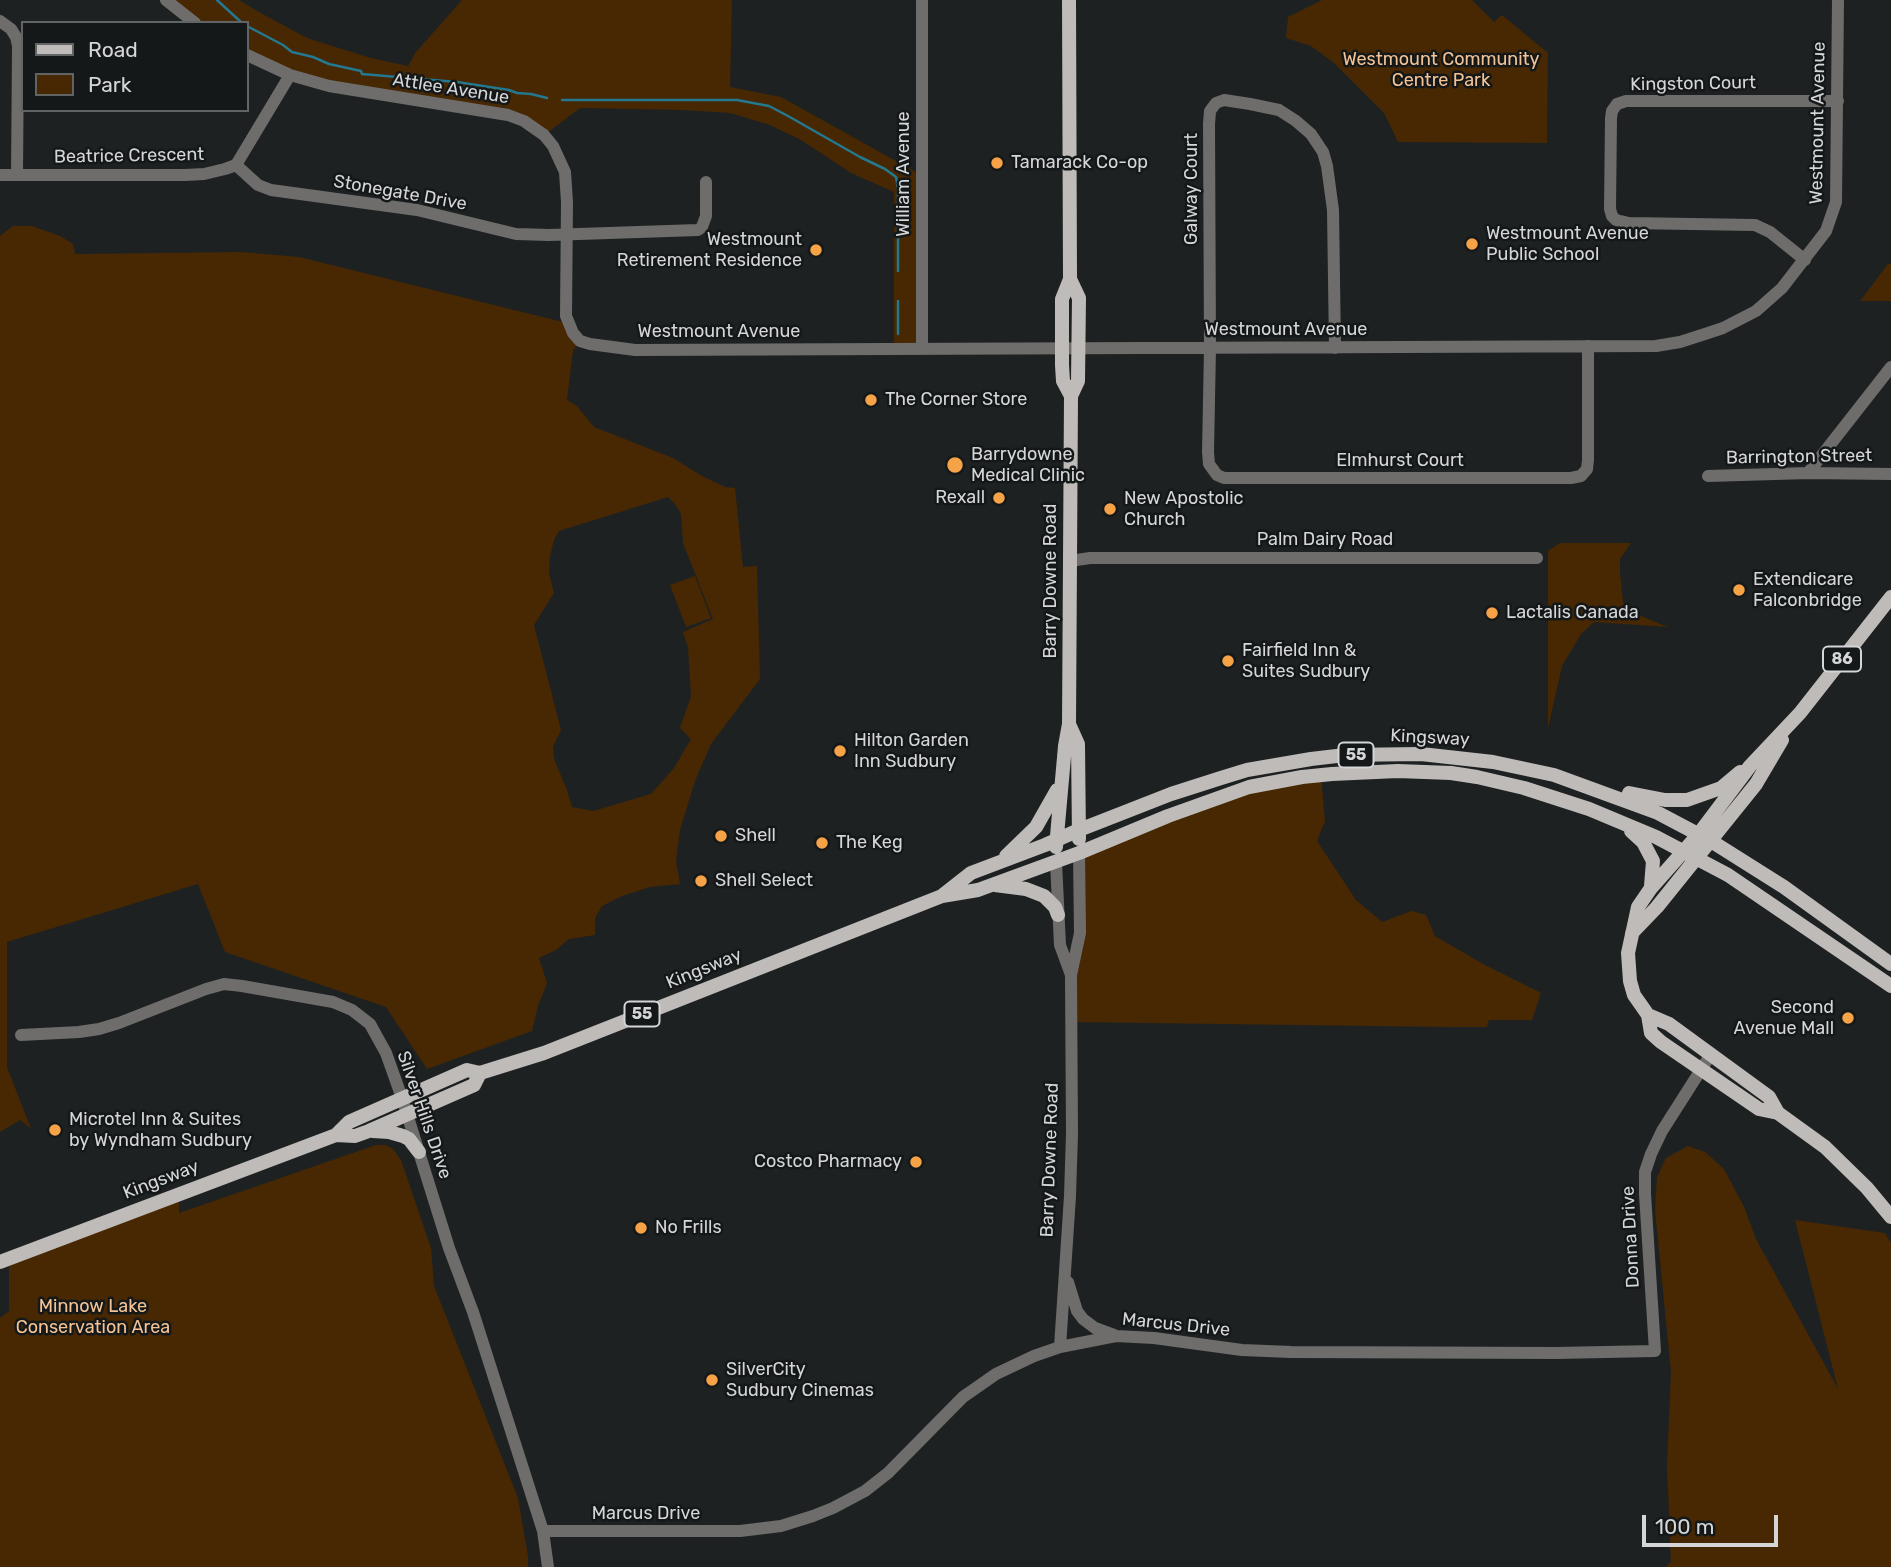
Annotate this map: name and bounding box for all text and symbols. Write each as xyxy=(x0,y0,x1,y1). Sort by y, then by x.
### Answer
legend xyxy=(21,21,248,112)
text: Road xyxy=(88,37,138,62)
street label: Westmount Avenue xyxy=(1806,41,1830,205)
park label: Westmount Community Centre Park xyxy=(1342,49,1540,92)
street label: Attlee Avenue xyxy=(391,69,511,109)
text: Park xyxy=(88,72,132,97)
street label: Kingston Court xyxy=(1630,72,1756,96)
street label: William Avenue xyxy=(893,111,915,237)
street label: Galway Court xyxy=(1181,133,1203,245)
street label: Beatrice Crescent xyxy=(54,144,204,168)
place label: Tamarack Co-op xyxy=(1011,152,1148,174)
marker: Tamarack Co-op xyxy=(989,155,1005,171)
street label: Stonegate Drive xyxy=(332,171,468,215)
place label: Westmount Avenue Public School xyxy=(1486,223,1649,266)
place label: Westmount Retirement Residence xyxy=(617,229,802,272)
marker: Westmount Avenue Public School xyxy=(1464,236,1480,252)
marker: Westmount Retirement Residence xyxy=(808,242,824,258)
street label: Westmount Avenue xyxy=(1205,319,1367,341)
street label: Westmount Avenue xyxy=(638,321,800,343)
place label: The Corner Store xyxy=(885,389,1027,411)
marker: The Corner Store xyxy=(863,392,879,408)
place label: Barrydowne Medical Clinic xyxy=(971,444,1085,486)
street label: Barrington Street xyxy=(1726,445,1872,469)
street label: Elmhurst Court xyxy=(1336,450,1464,472)
marker: Barrydowne Medical Clinic xyxy=(945,455,965,475)
place label: Rexall xyxy=(935,487,985,509)
place label: New Apostolic Church xyxy=(1124,488,1244,530)
marker: Rexall xyxy=(991,490,1007,506)
marker: New Apostolic Church xyxy=(1102,501,1118,517)
street label: Barry Downe Road xyxy=(1040,504,1062,658)
street label: Palm Dairy Road xyxy=(1257,529,1393,551)
place label: Extendicare Falconbridge xyxy=(1753,569,1862,612)
marker: Extendicare Falconbridge xyxy=(1731,582,1747,598)
place label: Lactalis Canada xyxy=(1506,602,1639,624)
marker: Lactalis Canada xyxy=(1484,605,1500,621)
place label: Fairfield Inn & Suites Sudbury xyxy=(1242,640,1370,682)
road number: 86 xyxy=(1823,646,1861,672)
marker: Fairfield Inn & Suites Sudbury xyxy=(1220,653,1236,669)
street label: Kingsway xyxy=(1390,725,1470,751)
place label: Hilton Garden Inn Sudbury xyxy=(854,730,969,772)
road number: 55 xyxy=(1338,742,1374,768)
marker: Hilton Garden Inn Sudbury xyxy=(832,743,848,759)
place label: Shell xyxy=(735,825,776,847)
marker: Shell xyxy=(713,828,729,844)
place label: The Keg xyxy=(836,832,903,854)
marker: The Keg xyxy=(814,835,830,851)
place label: Shell Select xyxy=(715,870,813,892)
marker: Shell Select xyxy=(693,873,709,889)
street label: Kingsway xyxy=(663,944,745,994)
place label: Second Avenue Mall xyxy=(1734,997,1834,1040)
road number: 55 xyxy=(624,1002,660,1026)
marker: Second Avenue Mall xyxy=(1840,1010,1856,1026)
street label: Silver Hills Drive xyxy=(392,1048,456,1182)
street label: Barry Downe Road xyxy=(1037,1082,1063,1238)
place label: Microtel Inn & Suites by Wyndham Sudbury xyxy=(69,1109,252,1152)
marker: Microtel Inn & Suites by Wyndham Sudbury xyxy=(47,1122,63,1138)
place label: Costco Pharmacy xyxy=(754,1151,902,1173)
marker: Costco Pharmacy xyxy=(908,1154,924,1170)
street label: Kingsway xyxy=(120,1156,202,1204)
street label: Donna Drive xyxy=(1618,1185,1644,1289)
place label: No Frills xyxy=(655,1217,722,1239)
marker: No Frills xyxy=(633,1220,649,1236)
park label: Minnow Lake Conservation Area xyxy=(16,1296,170,1338)
street label: Marcus Drive xyxy=(1121,1309,1231,1341)
place label: SilverCity Sudbury Cinemas xyxy=(726,1359,874,1402)
marker: SilverCity Sudbury Cinemas xyxy=(704,1372,720,1388)
scale bar xyxy=(1646,1500,1783,1544)
street label: Marcus Drive xyxy=(592,1503,700,1525)
text: 100 m xyxy=(1655,1514,1714,1539)

